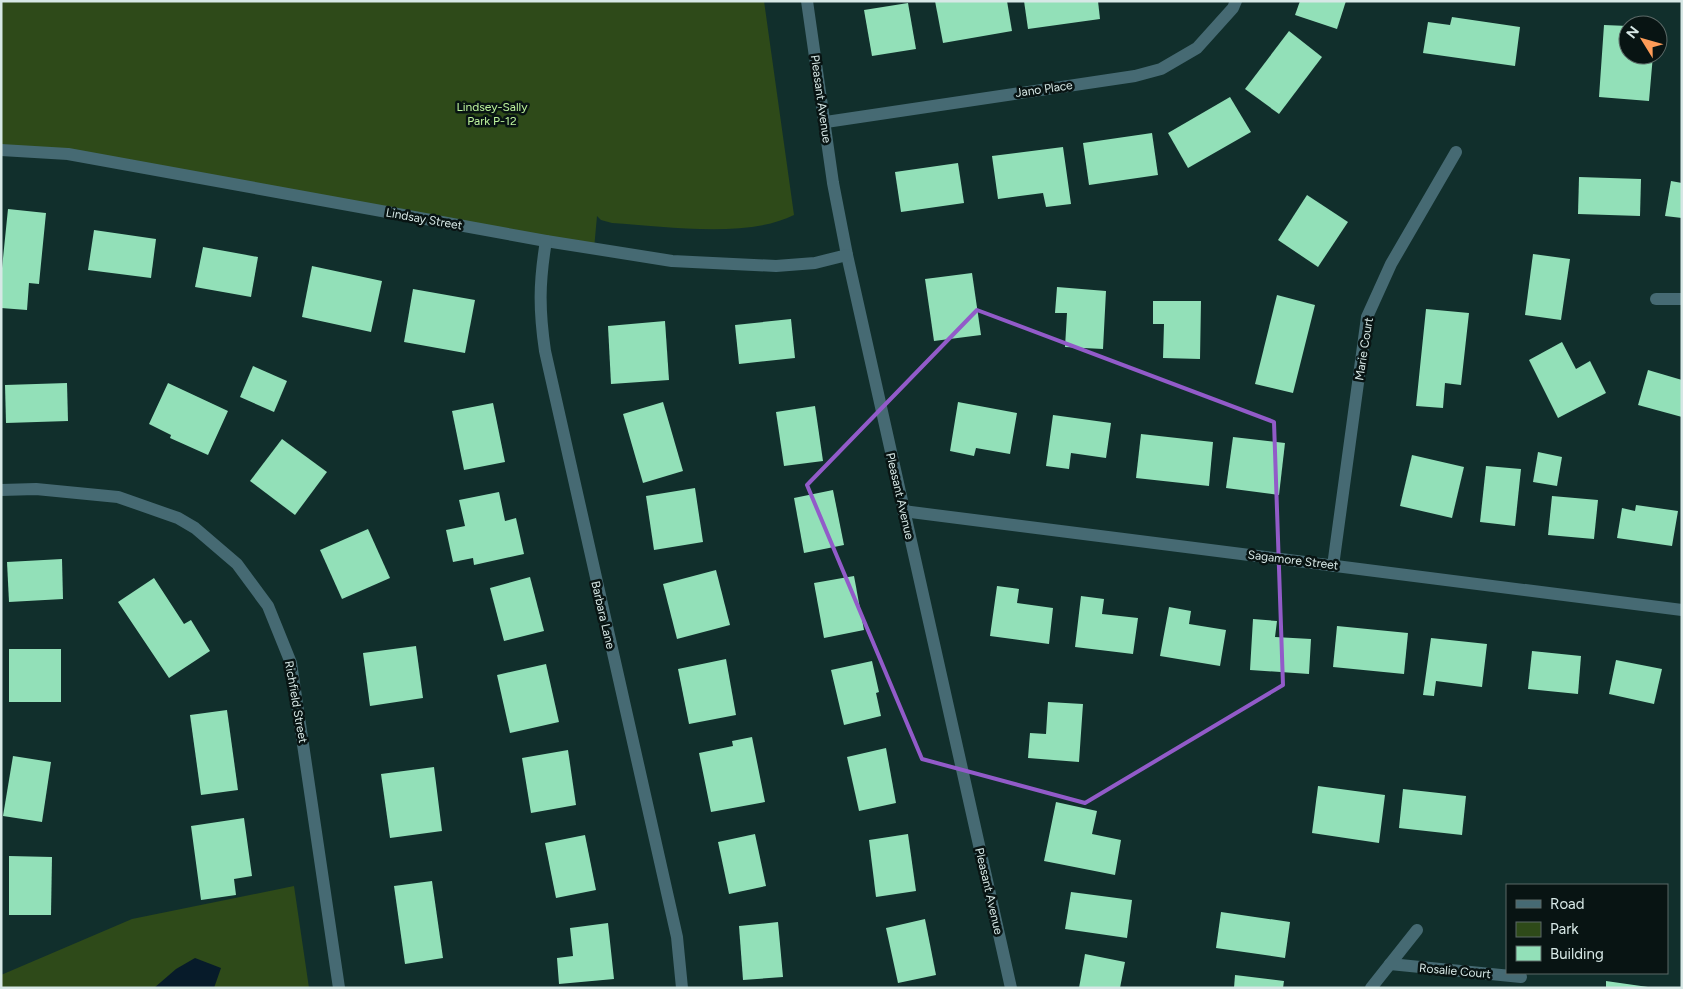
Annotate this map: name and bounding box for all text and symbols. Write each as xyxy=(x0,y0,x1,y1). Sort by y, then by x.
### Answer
north arrow xyxy=(1618,15,1668,65)
text: N xyxy=(1623,23,1643,42)
street label: Pleasant Avenue xyxy=(808,54,834,144)
street label: Jano Place xyxy=(1014,78,1074,100)
park label: Lindsey-Sally Park P-12 xyxy=(456,100,528,128)
street label: Lindsay Street xyxy=(385,205,464,233)
street label: Marie Court xyxy=(1352,316,1376,381)
street label: Pleasant Avenue xyxy=(883,451,917,541)
street label: Sagamore Street xyxy=(1247,548,1339,573)
street label: Barbara Lane xyxy=(588,580,618,651)
street label: Richfield Street xyxy=(282,660,310,745)
street label: Pleasant Avenue xyxy=(972,846,1006,936)
legend xyxy=(1506,884,1668,974)
text: Road xyxy=(1550,895,1585,913)
text: Park xyxy=(1550,920,1579,938)
text: Building xyxy=(1550,945,1604,963)
street label: Rosalie Court xyxy=(1419,961,1492,981)

